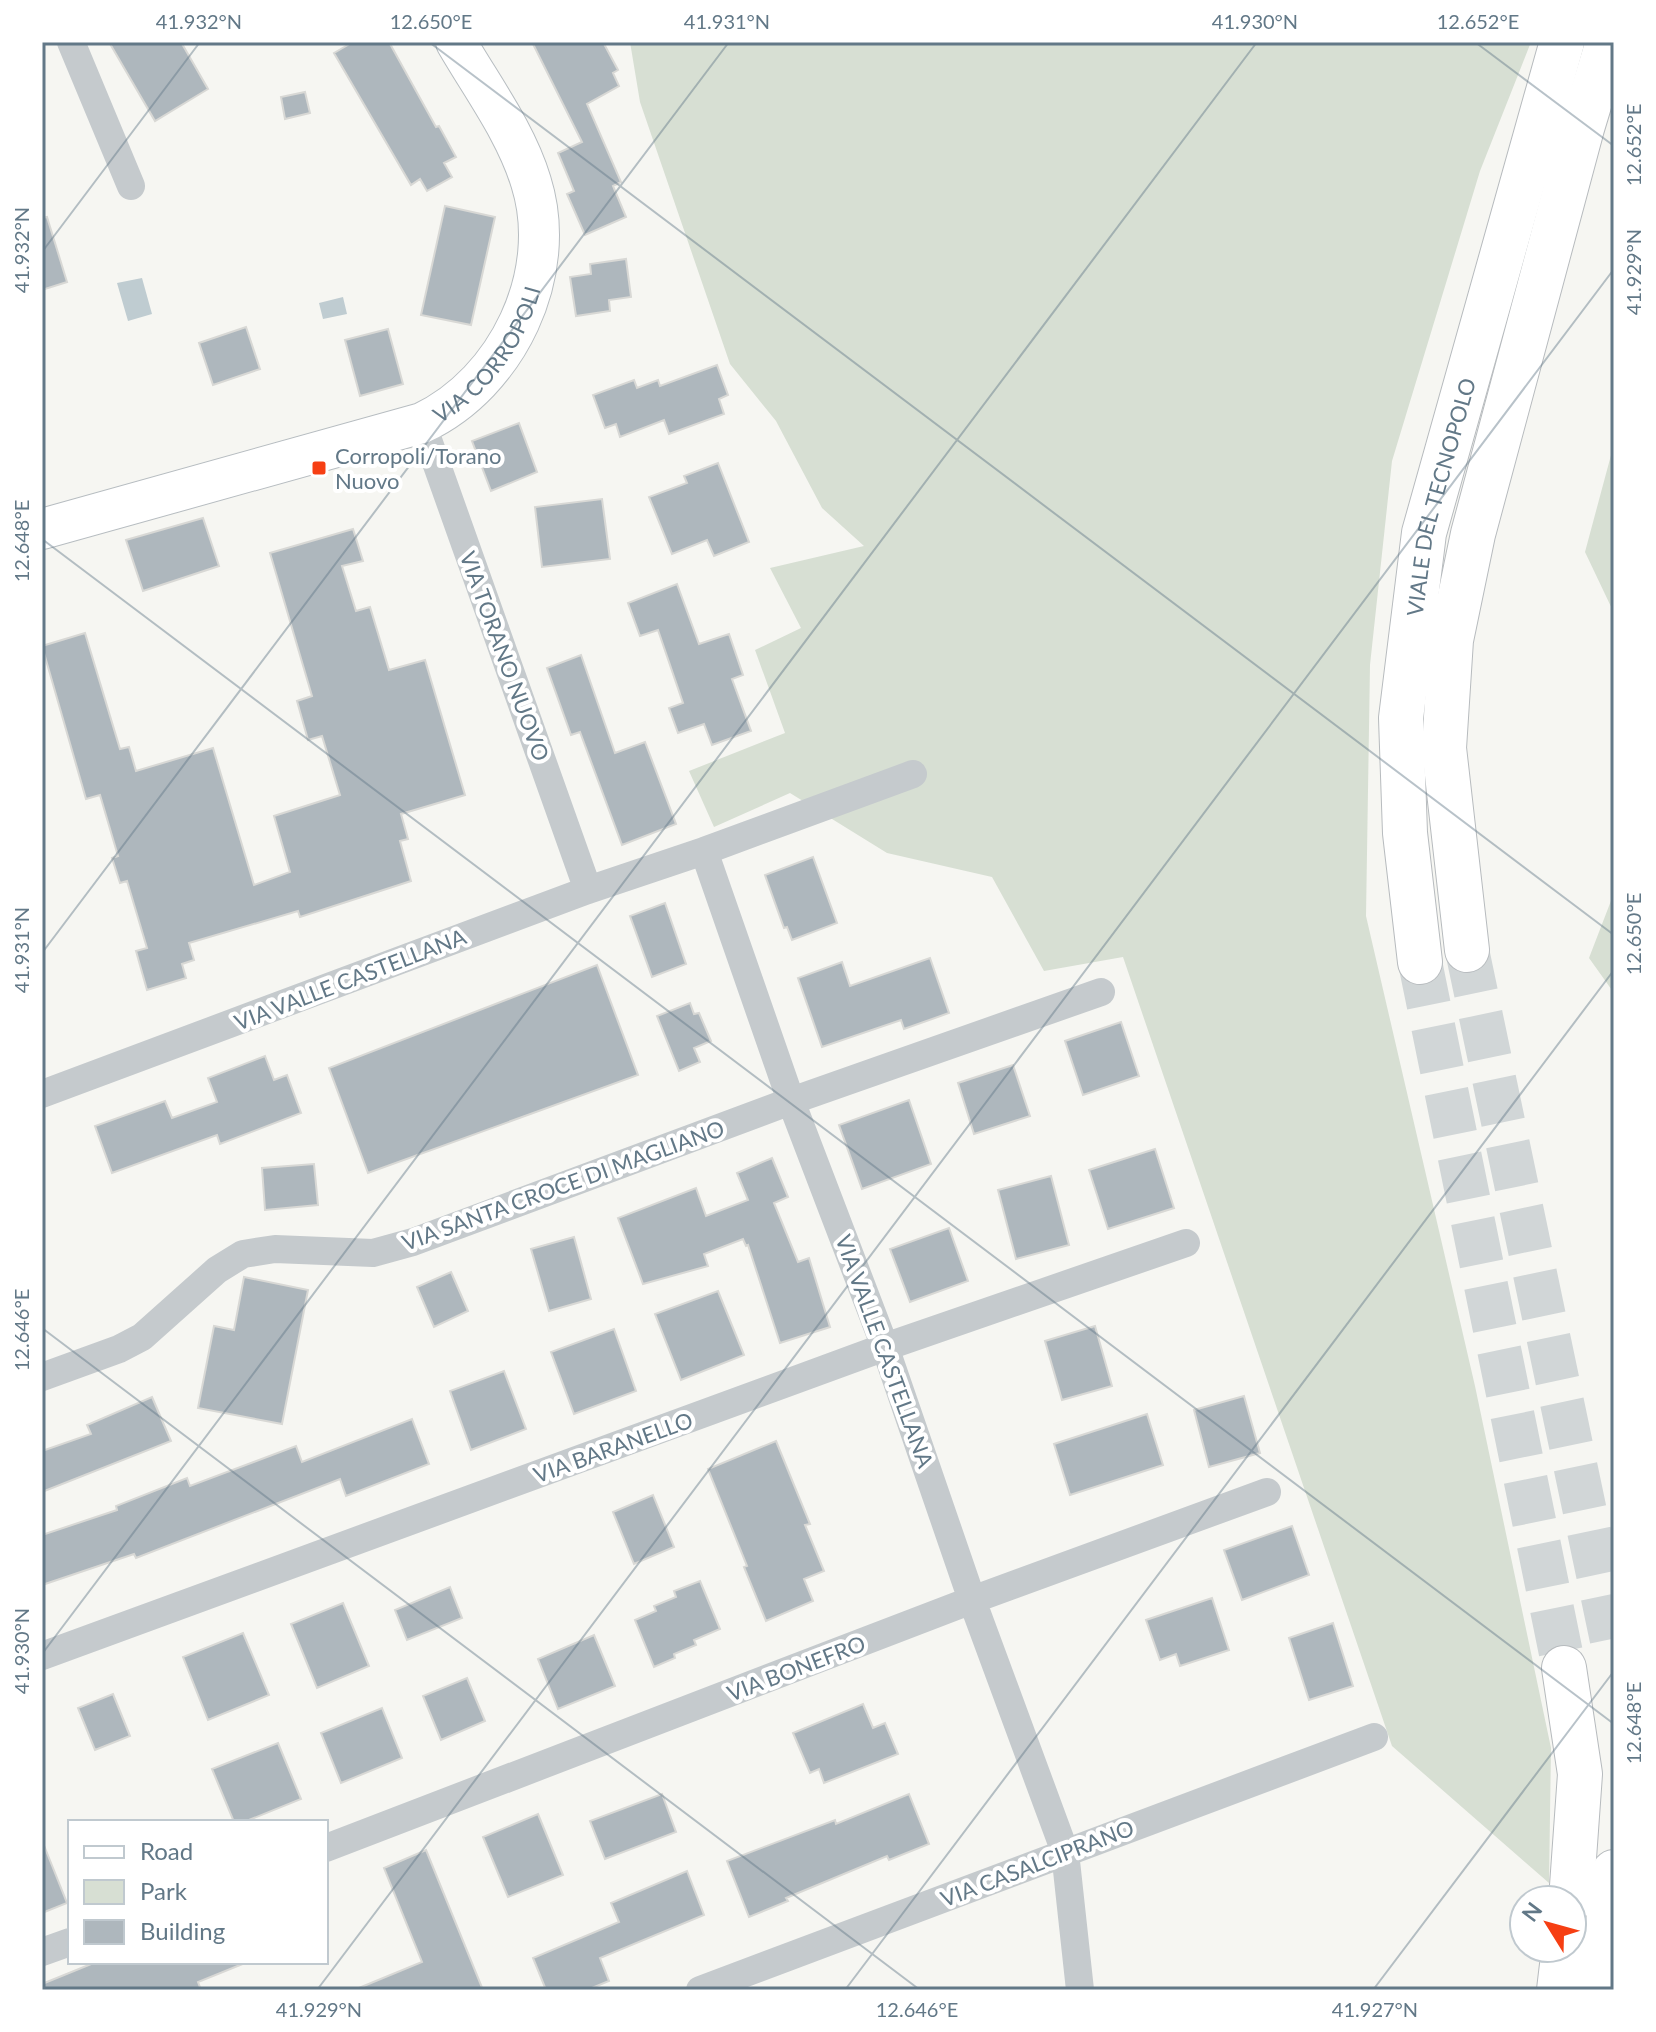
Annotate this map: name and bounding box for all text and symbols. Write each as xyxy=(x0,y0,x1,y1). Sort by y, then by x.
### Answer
text: 41.932°N xyxy=(156,9,242,33)
text: 12.650°E xyxy=(390,9,472,33)
text: 41.931°N xyxy=(684,9,770,33)
text: 41.930°N xyxy=(1212,9,1298,33)
text: 12.652°E xyxy=(1437,9,1519,33)
text: 12.652°E xyxy=(1621,104,1645,186)
text: 41.932°N xyxy=(9,207,33,293)
text: 41.929°N xyxy=(1621,229,1645,315)
street label: VIA CORROPOLI xyxy=(428,283,545,428)
street label: VIALE DEL TECNOPOLO xyxy=(1400,375,1480,618)
place label: Corropoli/Torano Nuovo xyxy=(335,442,502,494)
marker: Corropoli/Torano Nuovo xyxy=(310,459,328,477)
text: 12.648°E xyxy=(9,500,33,582)
street label: VIA TORANO NUOVO xyxy=(455,548,555,764)
text: 12.650°E xyxy=(1621,893,1645,975)
text: 41.931°N xyxy=(9,907,33,993)
street label: VIA VALLE CASTELLANA xyxy=(230,922,470,1036)
street label: VIA SANTA CROCE DI MAGLIANO xyxy=(398,1114,728,1256)
street label: VIA VALLE CASTELLANA xyxy=(830,1231,940,1471)
text: 12.646°E xyxy=(9,1289,33,1371)
street label: VIA BARANELLO xyxy=(530,1406,696,1488)
text: 41.930°N xyxy=(9,1608,33,1694)
street label: VIA BONEFRO xyxy=(723,1629,869,1707)
text: 12.648°E xyxy=(1621,1682,1645,1764)
street label: VIA CASALCIPRANO xyxy=(937,1814,1137,1912)
legend xyxy=(68,1820,328,1964)
text: Road xyxy=(140,1836,193,1865)
text: Park xyxy=(140,1876,188,1905)
north arrow xyxy=(1508,1884,1588,1964)
text: N xyxy=(1516,1897,1548,1927)
text: Building xyxy=(140,1916,225,1945)
text: 41.929°N xyxy=(276,1997,362,2021)
text: 12.646°E xyxy=(876,1997,958,2021)
text: 41.927°N xyxy=(1332,1997,1418,2021)

